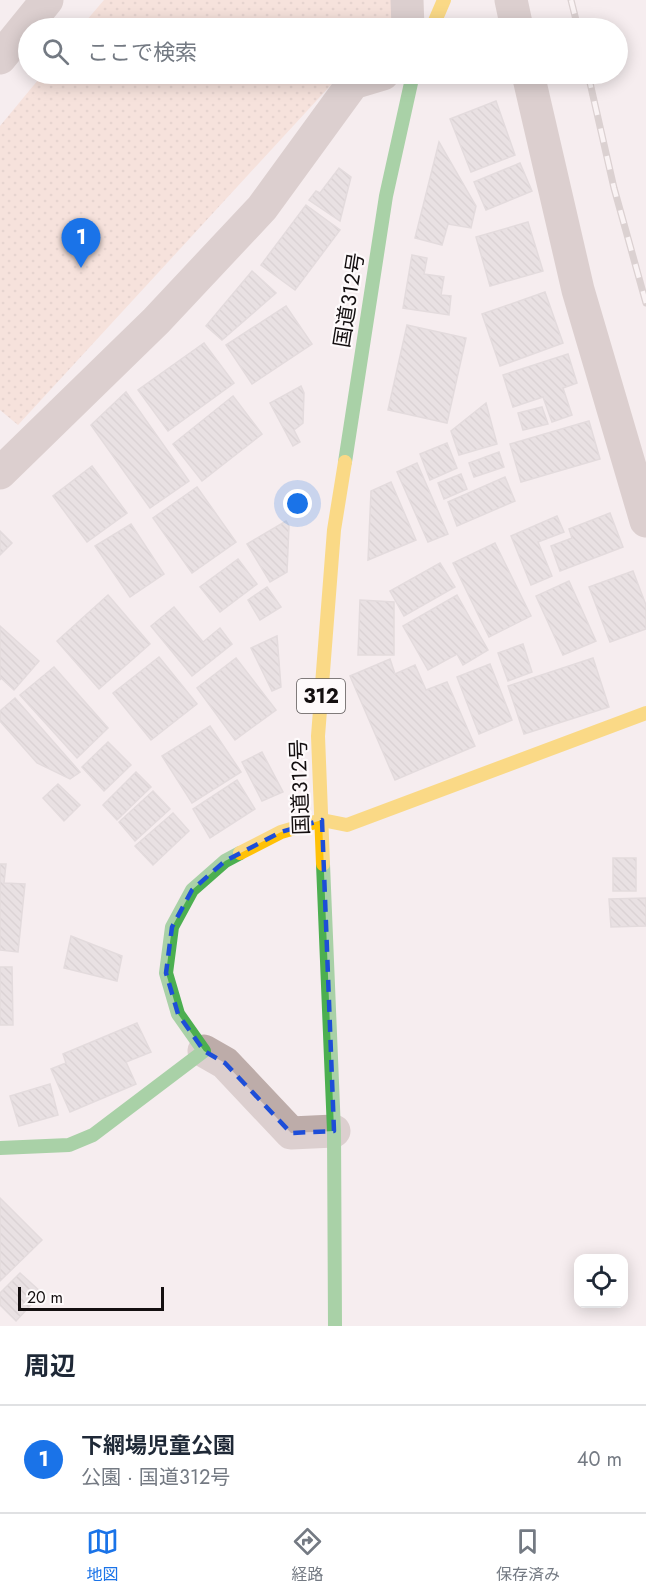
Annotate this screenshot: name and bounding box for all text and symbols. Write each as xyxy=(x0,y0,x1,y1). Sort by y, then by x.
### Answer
search box xyxy=(18,18,628,84)
icon: search xyxy=(39,35,72,68)
text: ここで検索 xyxy=(87,36,197,68)
pin: 1 xyxy=(62,218,100,268)
street label: 国道312号 xyxy=(327,250,371,350)
your location xyxy=(283,489,312,518)
road number: 312 xyxy=(297,679,345,713)
street label: 国道312号 xyxy=(283,739,317,835)
map controls xyxy=(574,1254,628,1308)
button: locate xyxy=(574,1254,628,1308)
scale bar xyxy=(18,1284,164,1312)
text: 20 m xyxy=(27,1286,63,1309)
text: 周辺 xyxy=(24,1347,76,1385)
text: 下網場児童公園 xyxy=(81,1429,235,1461)
text: 1 xyxy=(38,1445,49,1474)
text: 40 m xyxy=(577,1445,622,1474)
text: 公園 · 国道312号 xyxy=(81,1463,230,1492)
tab: 地図 xyxy=(86,1525,119,1586)
tab: 経路 xyxy=(291,1525,324,1586)
tab: 保存済み xyxy=(496,1525,560,1586)

